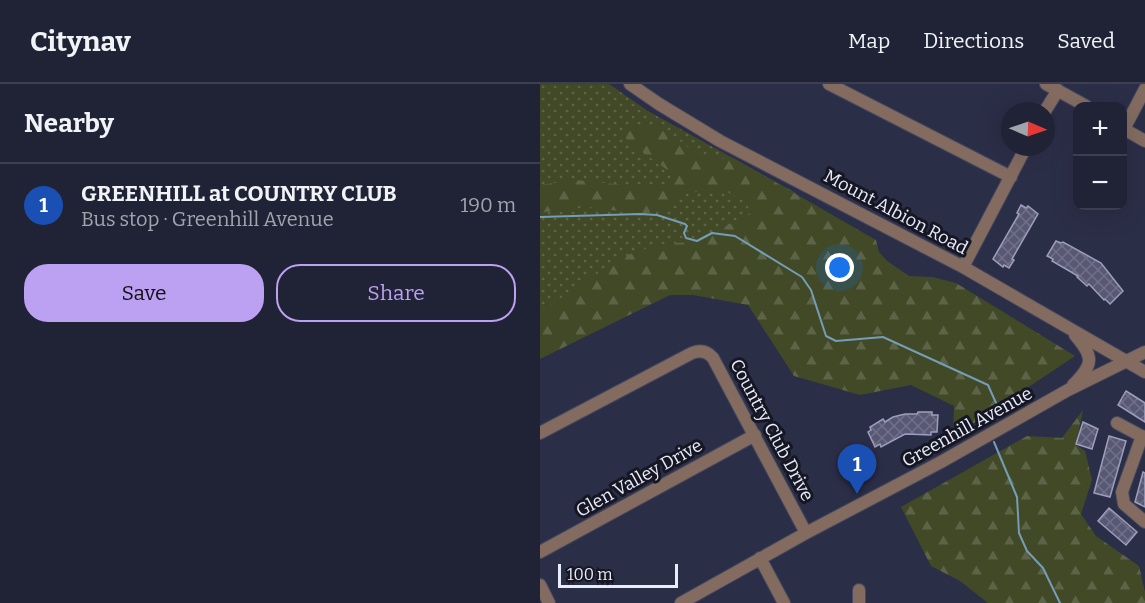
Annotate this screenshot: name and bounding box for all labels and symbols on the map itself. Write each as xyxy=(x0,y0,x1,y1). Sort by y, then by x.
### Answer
north arrow xyxy=(1001,102,1055,156)
street label: Mount Albion Road xyxy=(820,165,972,259)
your location xyxy=(825,253,854,282)
street label: Country Club Drive xyxy=(725,355,819,505)
street label: Greenhill Avenue xyxy=(898,382,1036,472)
street label: Glen Valley Drive xyxy=(572,434,706,522)
pin: 1 xyxy=(838,444,876,494)
scale bar xyxy=(558,561,678,588)

